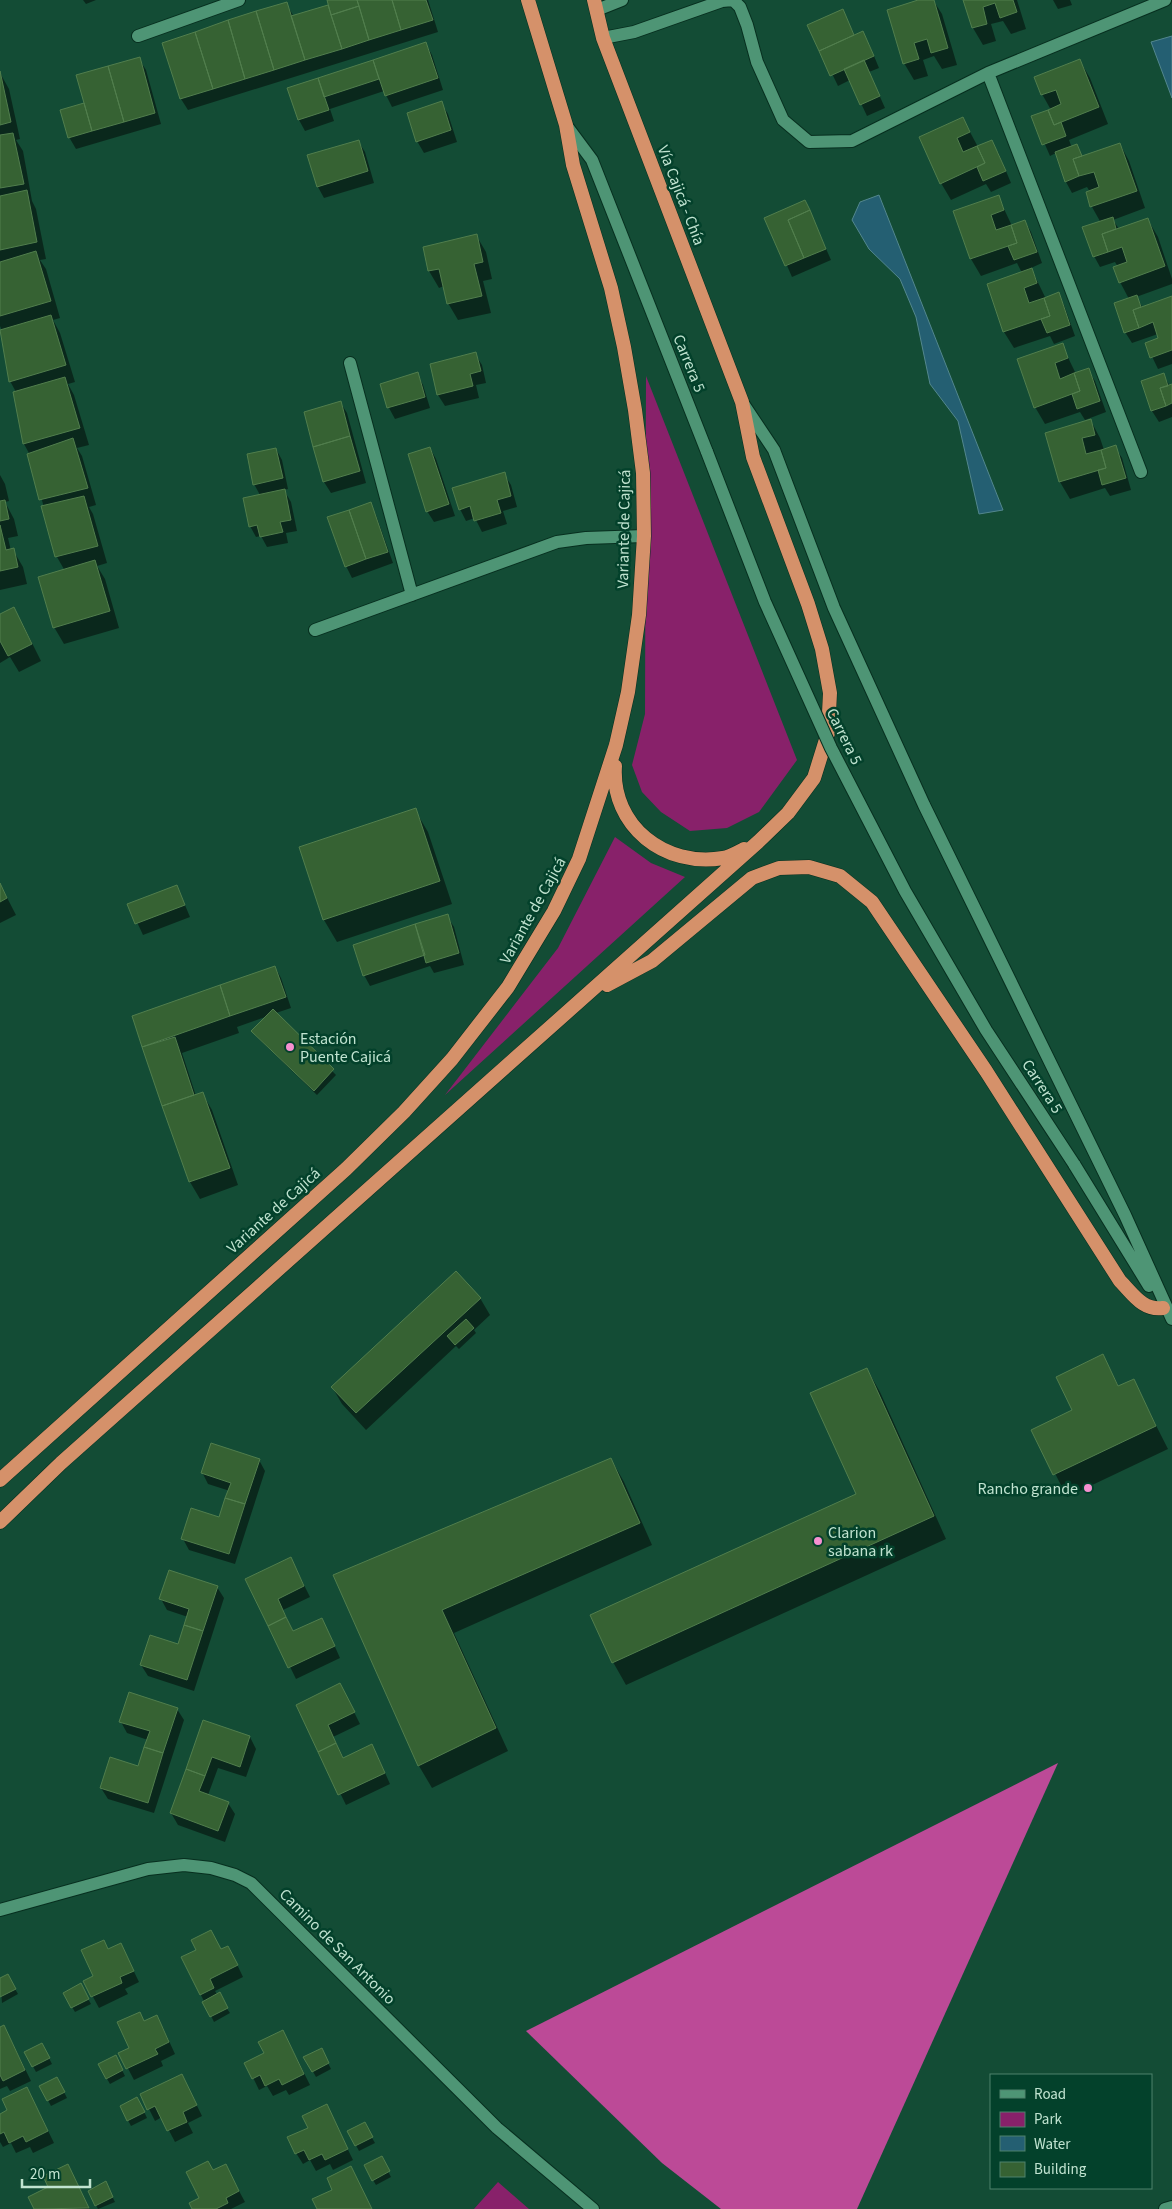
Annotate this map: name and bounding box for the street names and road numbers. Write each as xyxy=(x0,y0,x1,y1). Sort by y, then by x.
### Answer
street label: Vía Cajicá - Chía xyxy=(652,142,710,248)
street label: Carrera 5 xyxy=(668,331,711,396)
street label: Variante de Cajicá xyxy=(612,469,636,589)
street label: Carrera 5 xyxy=(821,704,867,768)
street label: Variante de Cajicá xyxy=(494,853,571,968)
street label: Carrera 5 xyxy=(1016,1055,1068,1118)
street label: Variante de Cajicá xyxy=(222,1163,325,1259)
street label: Camino de San Antonio xyxy=(274,1884,400,2010)

